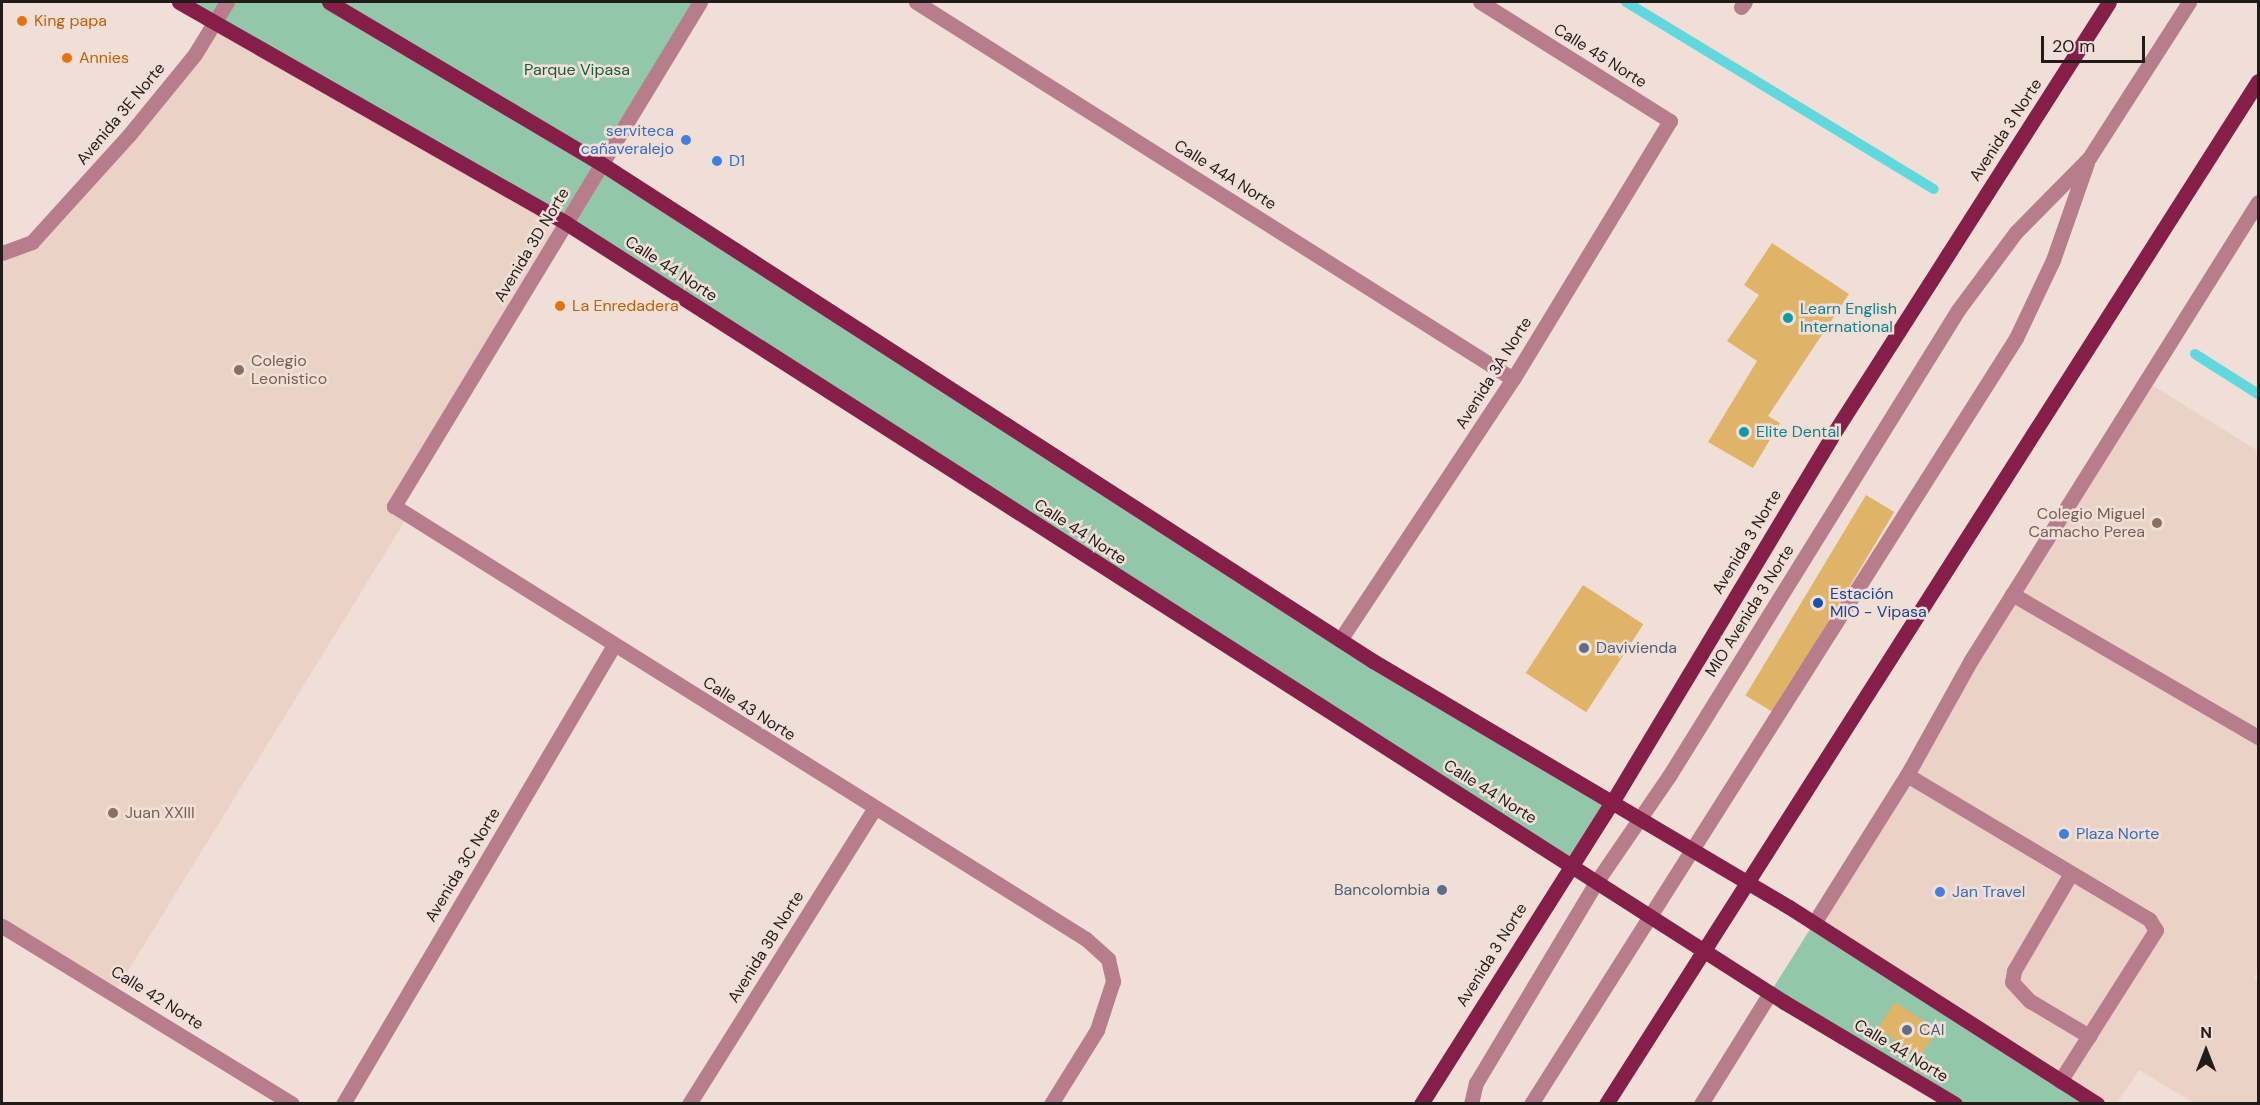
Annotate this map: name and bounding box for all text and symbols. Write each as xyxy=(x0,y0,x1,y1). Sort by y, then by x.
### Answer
place label: King papa xyxy=(34,11,107,31)
marker: King papa xyxy=(15,14,29,28)
street label: Calle 45 Norte xyxy=(1550,20,1650,92)
scale bar xyxy=(2044,24,2148,62)
text: 20 m xyxy=(2052,34,2095,58)
place label: Annies xyxy=(79,48,129,68)
marker: Annies xyxy=(60,51,74,65)
street label: Avenida 3E Norte xyxy=(73,59,169,169)
park label: Parque Vipasa xyxy=(524,60,630,80)
street label: Avenida 3 Norte xyxy=(1966,75,2046,185)
place label: serviteca cañaveralejo xyxy=(581,121,674,159)
marker: serviteca cañaveralejo xyxy=(679,133,693,147)
street label: Calle 44A Norte xyxy=(1170,136,1280,214)
place label: D1 xyxy=(729,151,745,171)
marker: D1 xyxy=(710,154,724,168)
street label: Avenida 3D Norte xyxy=(490,185,574,305)
street label: Calle 44 Norte xyxy=(621,232,721,306)
place label: La Enredadera xyxy=(572,296,679,316)
marker: La Enredadera xyxy=(553,299,567,313)
place label: Learn English International xyxy=(1800,299,1897,337)
marker: Learn English International xyxy=(1781,311,1795,325)
street label: Avenida 3A Norte xyxy=(1452,314,1536,432)
place label: Colegio Leonistico xyxy=(251,351,327,389)
marker: Colegio Leonistico xyxy=(232,363,246,377)
place label: Elite Dental xyxy=(1756,422,1840,442)
marker: Elite Dental xyxy=(1737,425,1751,439)
street label: Avenida 3 Norte xyxy=(1708,486,1786,598)
street label: Calle 44 Norte xyxy=(1030,495,1130,569)
place label: Colegio Miguel Camacho Perea xyxy=(2028,504,2145,542)
marker: Colegio Miguel Camacho Perea xyxy=(2150,516,2164,530)
street label: MIO Avenida 3 Norte xyxy=(1702,541,1798,681)
place label: Estación MIO - Vipasa xyxy=(1830,584,1927,622)
marker: Estación MIO - Vipasa xyxy=(1811,596,1825,610)
place label: Davivienda xyxy=(1596,638,1677,658)
marker: Davivienda xyxy=(1577,641,1591,655)
street label: Calle 43 Norte xyxy=(699,673,799,745)
street label: Calle 44 Norte xyxy=(1440,756,1540,828)
place label: Juan XXIII xyxy=(125,803,195,823)
street label: Avenida 3C Norte xyxy=(421,804,505,926)
marker: Juan XXIII xyxy=(106,806,120,820)
place label: Plaza Norte xyxy=(2076,824,2159,844)
marker: Plaza Norte xyxy=(2057,827,2071,841)
place label: Bancolombia xyxy=(1334,880,1430,900)
place label: Jan Travel xyxy=(1952,882,2025,902)
marker: Bancolombia xyxy=(1435,883,1449,897)
marker: Jan Travel xyxy=(1933,885,1947,899)
street label: Avenida 3B Norte xyxy=(724,888,808,1006)
street label: Avenida 3 Norte xyxy=(1453,900,1531,1010)
street label: Calle 42 Norte xyxy=(107,962,207,1034)
street label: Calle 44 Norte xyxy=(1851,1015,1951,1087)
place label: CAI xyxy=(1919,1020,1945,1040)
north arrow xyxy=(2176,1021,2236,1081)
text: N xyxy=(2200,1022,2212,1043)
marker: CAI xyxy=(1900,1023,1914,1037)

